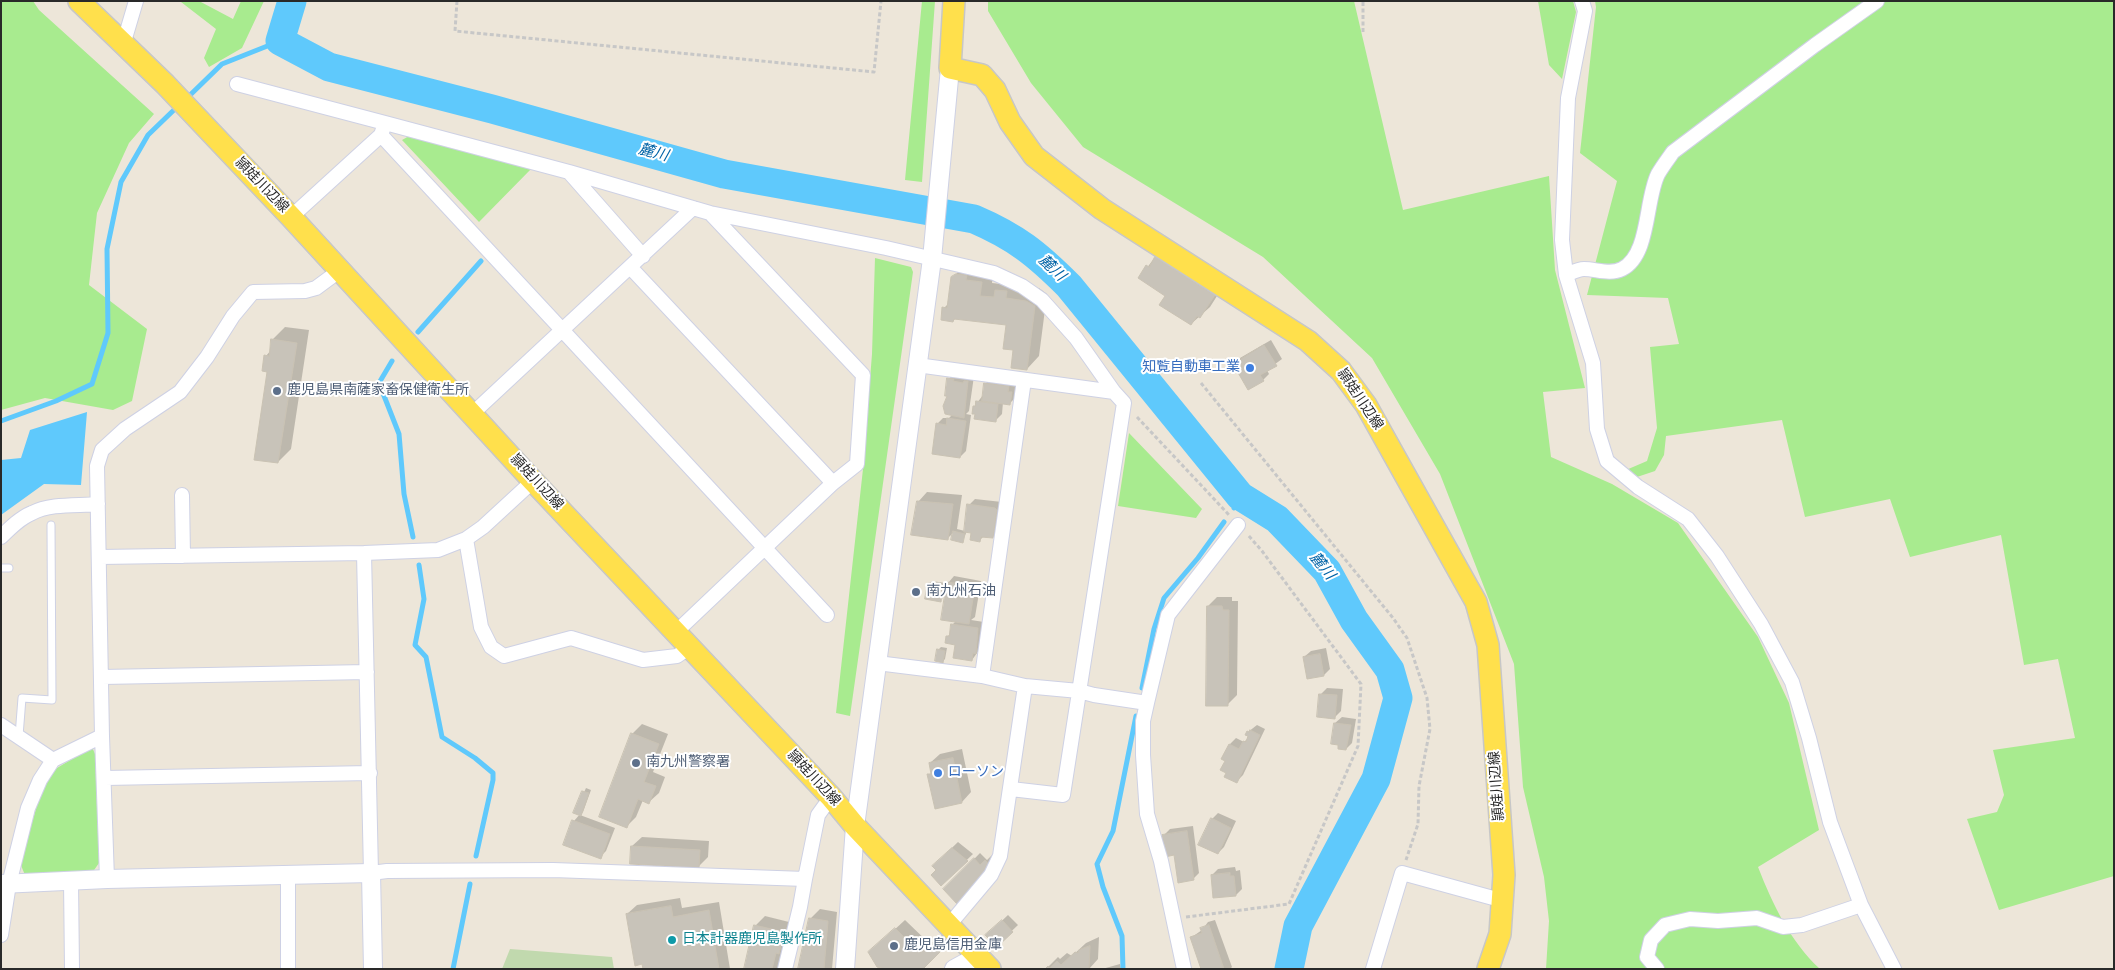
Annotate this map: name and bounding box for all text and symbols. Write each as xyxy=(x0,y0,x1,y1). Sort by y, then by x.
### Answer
water label: 麓川 xyxy=(636,141,670,167)
street label: 頴娃川辺線 xyxy=(231,155,291,217)
water label: 麓川 xyxy=(1034,252,1068,286)
place label: 知覧自動車工業 xyxy=(1142,360,1240,376)
marker: 知覧自動車工業 xyxy=(1244,362,1256,374)
street label: 頴娃川辺線 xyxy=(1332,366,1386,434)
place label: 鹿児島県南薩家畜保健衛生所 xyxy=(287,383,469,399)
marker: 鹿児島県南薩家畜保健衛生所 xyxy=(271,385,283,397)
street label: 頴娃川辺線 xyxy=(506,452,566,514)
water label: 麓川 xyxy=(1305,550,1337,584)
place label: 南九州石油 xyxy=(926,584,996,600)
marker: 南九州石油 xyxy=(910,586,922,598)
street label: 頴娃川辺線 xyxy=(783,748,843,810)
street label: 頴娃川辺線 xyxy=(1487,750,1509,822)
place label: 南九州警察署 xyxy=(646,755,730,771)
marker: 南九州警察署 xyxy=(630,757,642,769)
place label: ローソン xyxy=(948,765,1004,781)
marker: ローソン xyxy=(932,767,944,779)
place label: 日本計器鹿児島製作所 xyxy=(682,932,822,948)
marker: 日本計器鹿児島製作所 xyxy=(666,934,678,946)
place label: 鹿児島信用金庫 xyxy=(904,938,1002,954)
marker: 鹿児島信用金庫 xyxy=(888,940,900,952)

